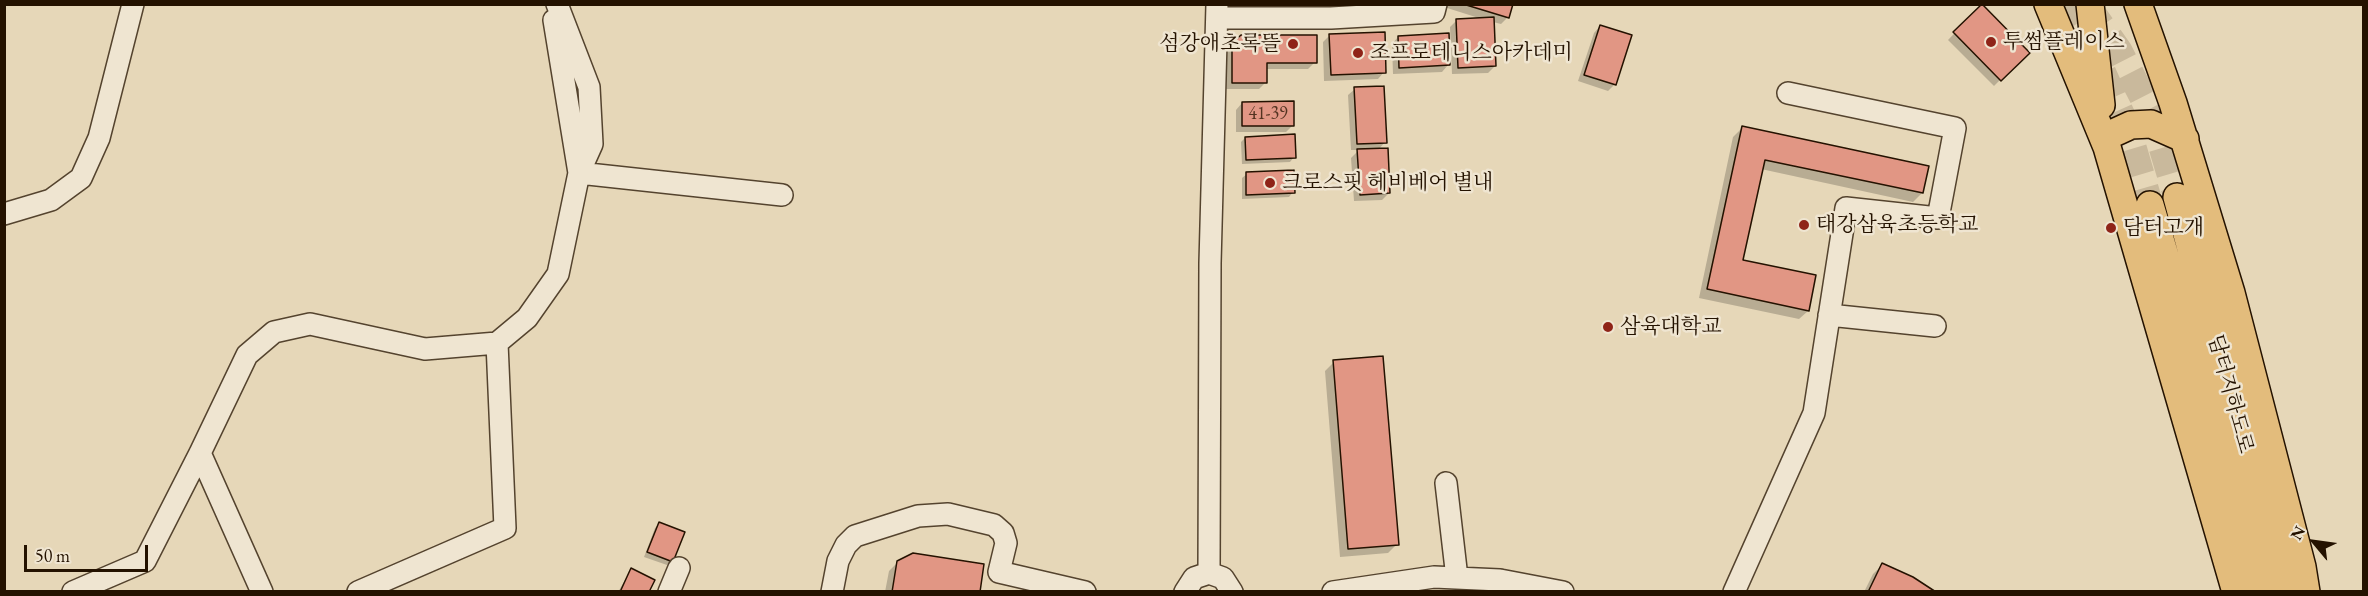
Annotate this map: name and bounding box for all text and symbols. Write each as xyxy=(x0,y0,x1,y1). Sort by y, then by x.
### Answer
place label: 투썸플레이스 xyxy=(2003,29,2125,55)
place label: 섬강애초록뜰 xyxy=(1159,31,1281,57)
marker: 투썸플레이스 xyxy=(1984,35,1998,49)
marker: 섬강애초록뜰 xyxy=(1286,37,1300,51)
place label: 조프로테니스아카데미 xyxy=(1370,40,1573,66)
marker: 조프로테니스아카데미 xyxy=(1351,46,1365,60)
house number: 41-39 xyxy=(1248,103,1288,125)
place label: 크로스핏 헤비베어 별내 xyxy=(1282,170,1493,196)
marker: 크로스핏 헤비베어 별내 xyxy=(1263,176,1277,190)
place label: 태강삼육초등학교 xyxy=(1816,212,1978,238)
place label: 담터고개 xyxy=(2123,215,2204,241)
marker: 태강삼육초등학교 xyxy=(1797,218,1811,232)
marker: 담터고개 xyxy=(2104,221,2118,235)
place label: 삼육대학교 xyxy=(1620,314,1721,340)
marker: 삼육대학교 xyxy=(1601,320,1615,334)
street label: 담터지하도로 xyxy=(2202,332,2258,456)
north arrow xyxy=(2284,512,2344,572)
text: N xyxy=(2285,522,2310,544)
scale bar xyxy=(27,533,152,571)
text: 50 m xyxy=(35,544,70,567)

